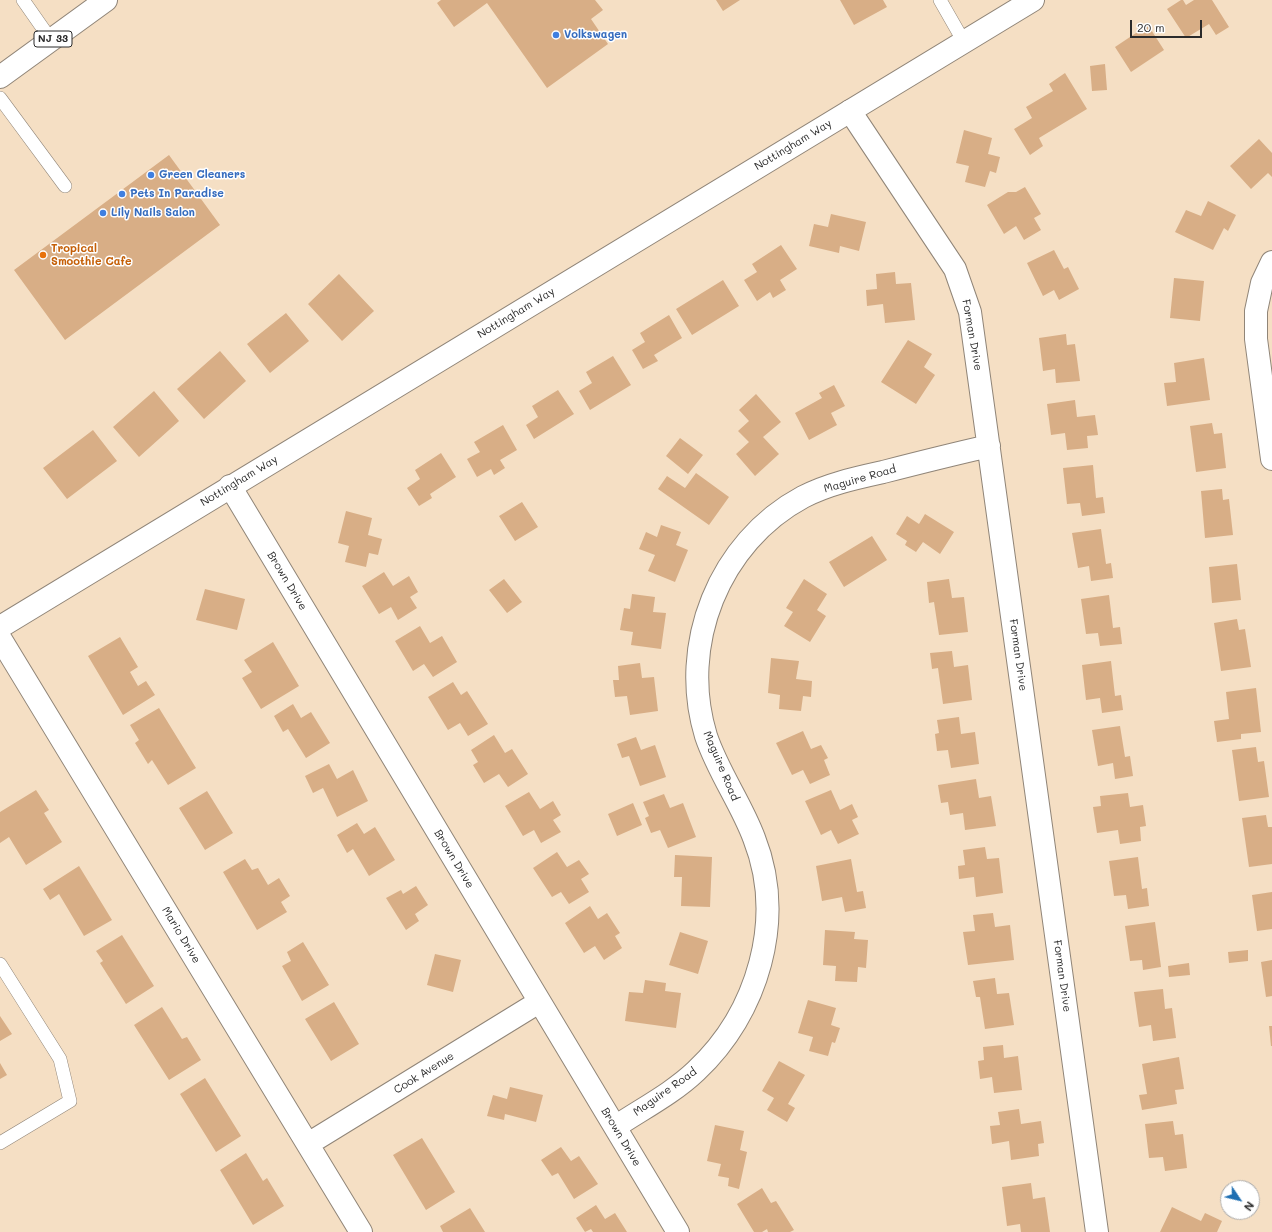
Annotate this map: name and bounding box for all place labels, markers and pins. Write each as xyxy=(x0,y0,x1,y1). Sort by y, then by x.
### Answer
place label: Volkswagen xyxy=(564,28,627,42)
marker: Volkswagen xyxy=(551,30,561,40)
place label: Green Cleaners xyxy=(159,168,245,182)
marker: Green Cleaners xyxy=(146,170,156,180)
place label: Pets In Paradise xyxy=(130,187,224,201)
marker: Pets In Paradise xyxy=(117,189,127,199)
place label: Lily Nails Salon xyxy=(111,206,195,220)
marker: Lily Nails Salon xyxy=(98,208,108,218)
place label: Tropical Smoothie Cafe xyxy=(51,242,132,268)
marker: Tropical Smoothie Cafe xyxy=(38,250,48,260)

